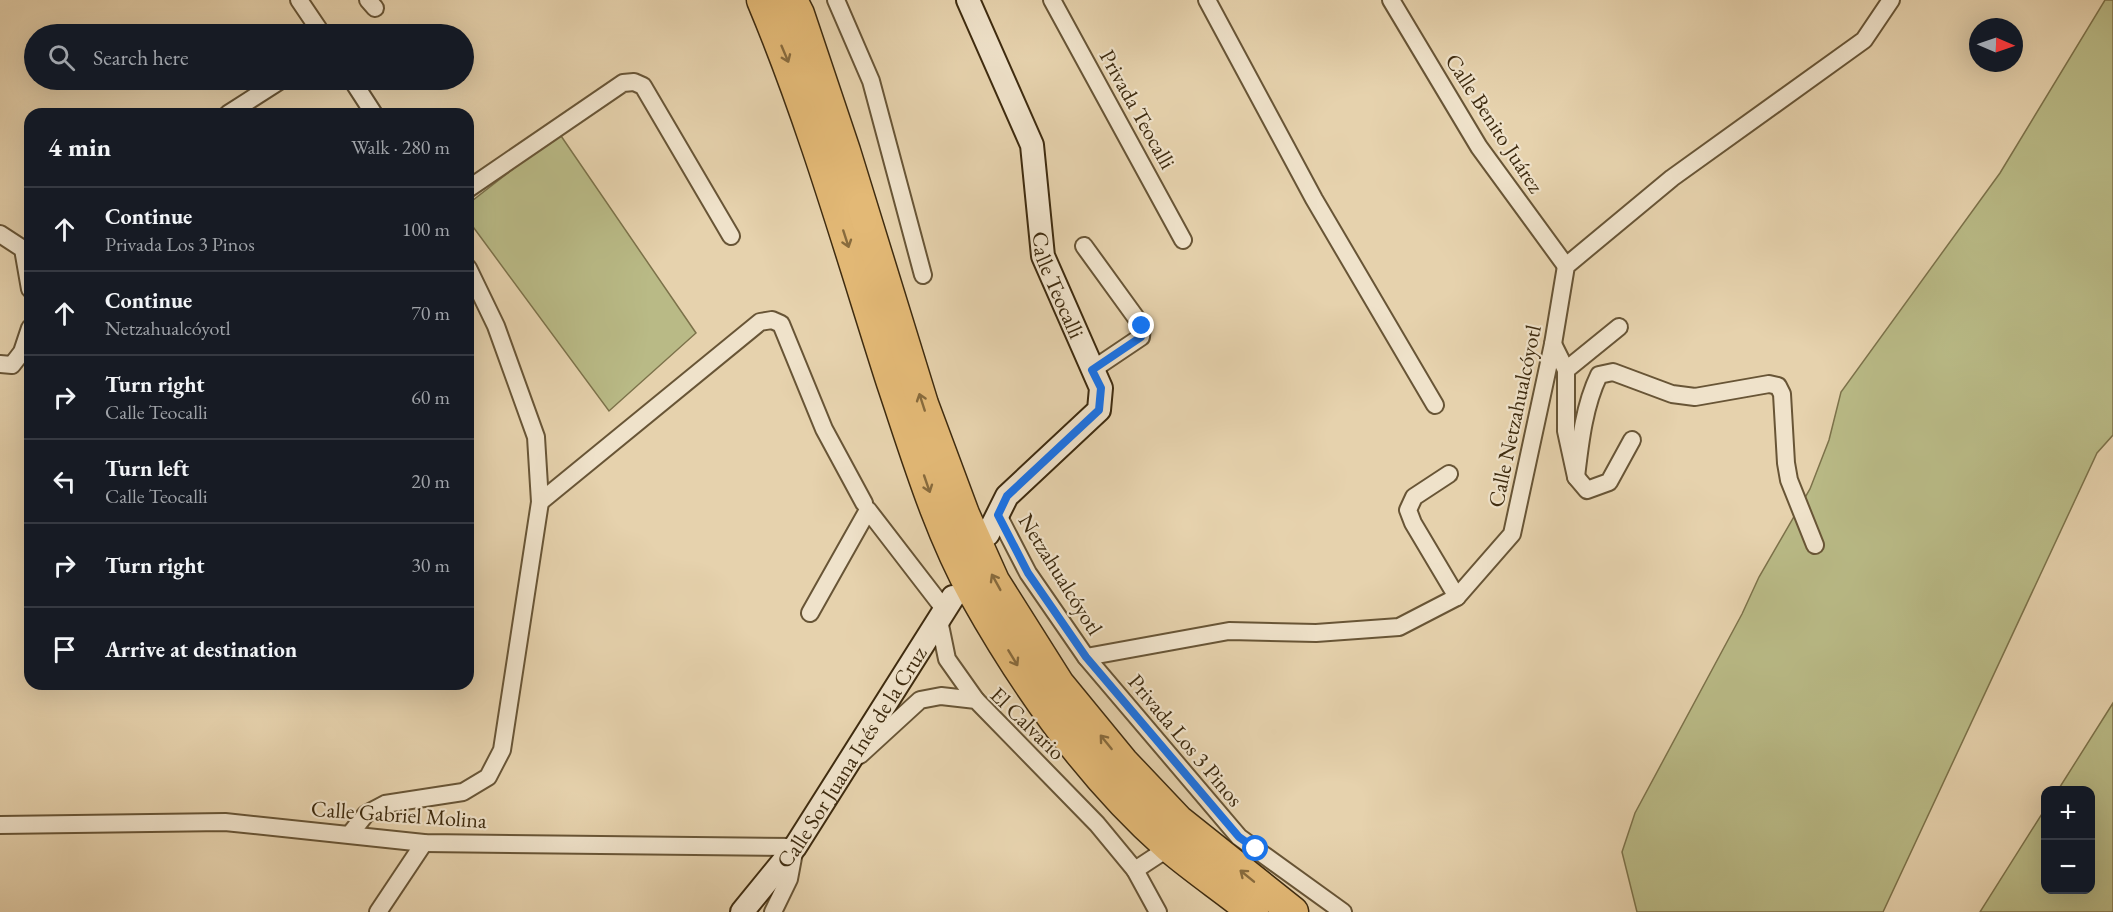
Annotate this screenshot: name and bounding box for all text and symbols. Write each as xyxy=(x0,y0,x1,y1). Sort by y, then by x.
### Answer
north arrow xyxy=(1969,18,2023,72)
search box xyxy=(24,24,474,90)
icon: search xyxy=(45,41,78,74)
text: Search here xyxy=(93,43,188,72)
street label: Privada Teocalli xyxy=(1093,44,1182,174)
one-way arrow xyxy=(780,45,791,63)
street label: Calle Benito Juárez xyxy=(1439,48,1551,199)
text: 4 min xyxy=(48,130,111,164)
text: Walk · 280 m xyxy=(351,134,450,160)
text: Continue xyxy=(105,202,192,231)
icon: ahead xyxy=(48,213,81,246)
text: 100 m xyxy=(402,216,450,242)
one-way arrow xyxy=(841,229,852,248)
street label: Calle Teocalli xyxy=(1026,230,1091,343)
text: Privada Los 3 Pinos xyxy=(105,231,255,257)
text: Continue xyxy=(105,286,192,315)
icon: ahead xyxy=(48,297,81,330)
text: 70 m xyxy=(411,300,450,326)
route end xyxy=(1128,312,1154,338)
text: Netzahualcóyotl xyxy=(105,315,230,341)
street label: Calle Netzahualcóyotl xyxy=(1481,322,1548,510)
text: Turn right xyxy=(105,370,204,399)
icon: right xyxy=(48,381,81,414)
text: 60 m xyxy=(411,384,450,410)
one-way arrow xyxy=(916,393,927,411)
text: Calle Teocalli xyxy=(105,399,208,425)
text: Turn left xyxy=(105,454,189,483)
icon: left xyxy=(48,465,81,498)
text: 20 m xyxy=(411,468,450,494)
one-way arrow xyxy=(922,474,933,493)
text: Calle Teocalli xyxy=(105,483,208,509)
street label: Netzahualcóyotl xyxy=(1012,508,1109,640)
icon: right xyxy=(48,549,81,582)
text: Turn right xyxy=(105,551,204,580)
text: 30 m xyxy=(411,552,450,578)
one-way arrow xyxy=(990,574,1002,591)
icon: arrive xyxy=(48,633,81,666)
text: Arrive at destination xyxy=(105,635,297,664)
street label: Calle Sor Juana Inés de la Cruz xyxy=(770,640,934,874)
one-way arrow xyxy=(1008,649,1020,666)
street label: Privada Los 3 Pinos xyxy=(1122,668,1250,813)
street label: El Calvario xyxy=(984,680,1071,766)
one-way arrow xyxy=(1100,734,1113,750)
map controls xyxy=(2041,786,2095,894)
button: + xyxy=(2041,786,2095,840)
street label: Calle Gabriel Molina xyxy=(310,794,488,835)
route start xyxy=(1242,835,1268,861)
button: − xyxy=(2041,840,2095,894)
one-way arrow xyxy=(1239,870,1255,883)

